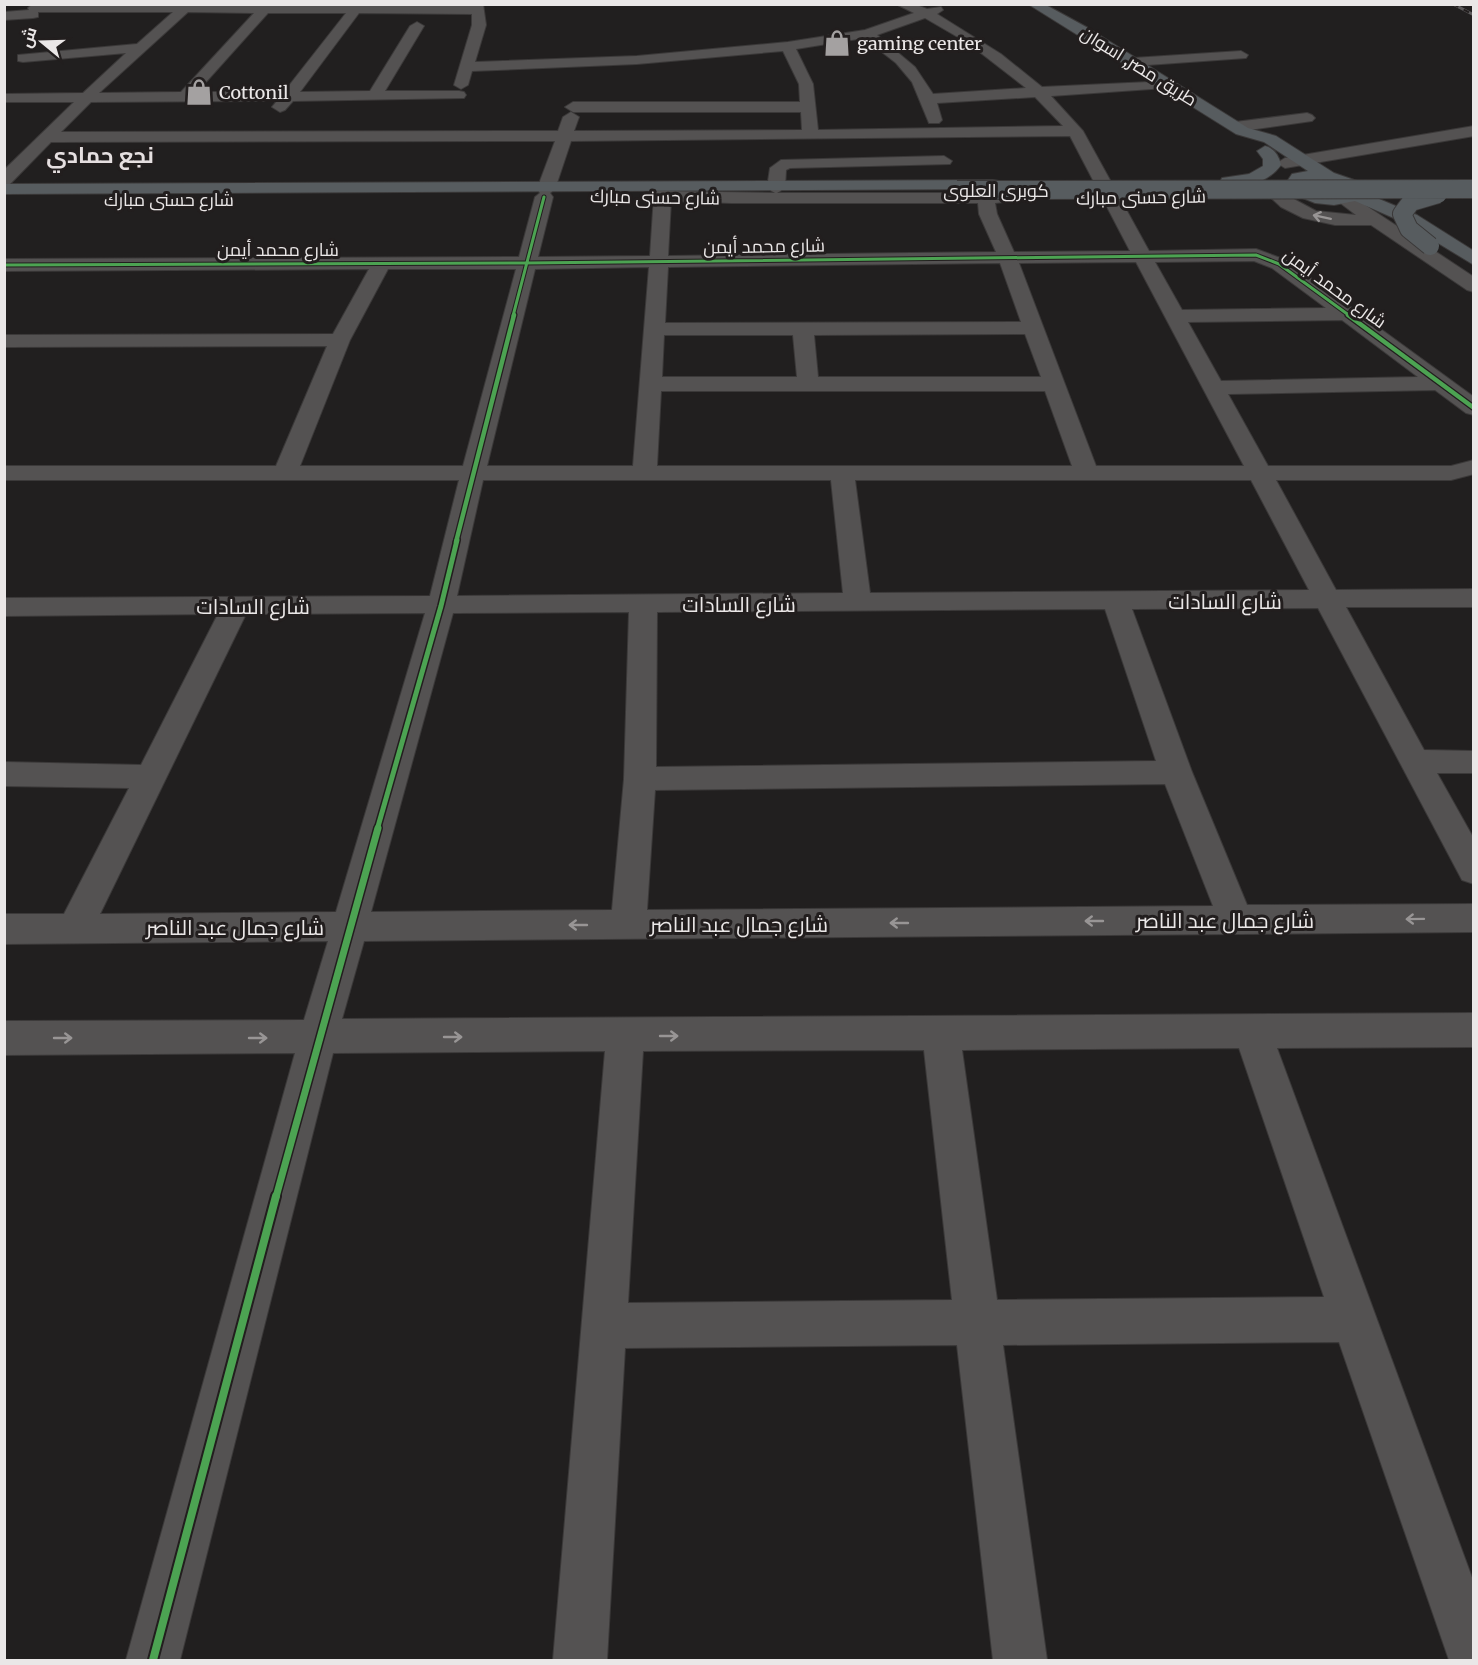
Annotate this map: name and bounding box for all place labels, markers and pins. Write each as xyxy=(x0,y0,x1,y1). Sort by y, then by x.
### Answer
shop icon: gaming center xyxy=(822,28,852,58)
place label: gaming center xyxy=(857,32,982,55)
shop icon: Cottonil xyxy=(184,77,214,107)
place label: Cottonil xyxy=(219,81,289,104)

